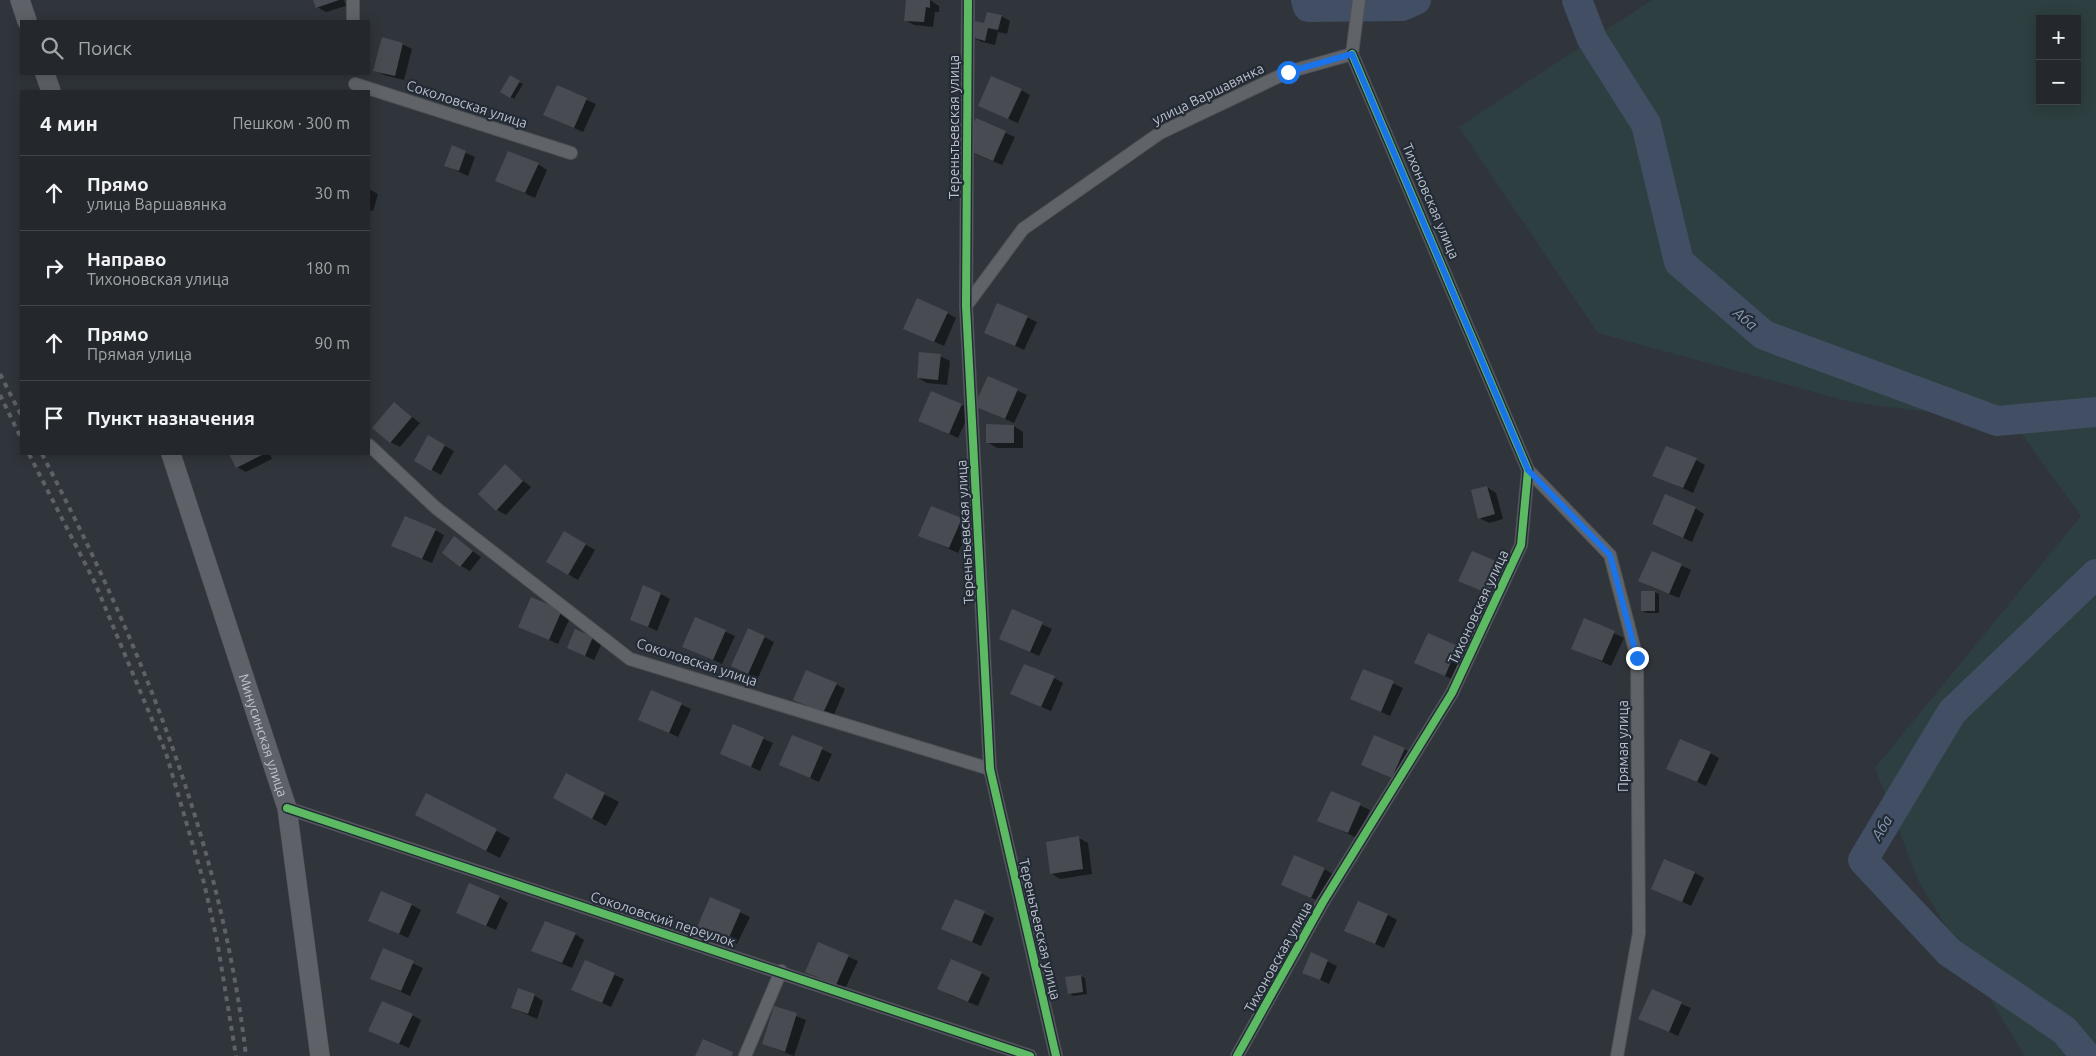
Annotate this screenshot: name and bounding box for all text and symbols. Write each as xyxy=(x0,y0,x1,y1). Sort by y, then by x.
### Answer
map controls xyxy=(2036,15,2081,105)
button: + xyxy=(2036,15,2081,60)
search box xyxy=(20,20,370,75)
icon: search xyxy=(38,34,66,62)
text: Поиск xyxy=(78,37,132,59)
street label: Тереньтьевская улица xyxy=(946,55,962,199)
street label: улица Варшавянка xyxy=(1150,60,1266,128)
button: − xyxy=(2036,60,2081,105)
route start xyxy=(1277,61,1300,84)
street label: Соколовская улица xyxy=(405,77,529,131)
text: 4 мин xyxy=(40,111,98,135)
text: Пешком · 300 m xyxy=(232,114,350,132)
street label: Тихоновская улица xyxy=(1399,141,1463,261)
text: Прямо xyxy=(87,173,149,195)
icon: ahead xyxy=(40,179,68,207)
text: 30 m xyxy=(314,184,350,202)
text: улица Варшавянка xyxy=(87,195,227,213)
text: Направо xyxy=(87,248,167,270)
icon: right xyxy=(40,254,68,282)
text: 180 m xyxy=(305,259,350,277)
text: Тихоновская улица xyxy=(87,270,229,288)
water label: Аба xyxy=(1729,303,1761,333)
text: Прямо xyxy=(87,323,149,345)
icon: ahead xyxy=(40,329,68,357)
text: 90 m xyxy=(314,334,350,352)
text: Прямая улица xyxy=(87,345,192,363)
icon: arrive xyxy=(40,404,68,432)
text: Пункт назначения xyxy=(87,407,255,429)
street label: Тереньтьевская улица xyxy=(953,459,977,605)
street label: Тихоновская улица xyxy=(1444,547,1512,667)
street label: Соколовская улица xyxy=(635,635,759,689)
route end xyxy=(1626,647,1649,670)
street label: Минусинская улица xyxy=(236,672,291,799)
street label: Прямая улица xyxy=(1615,700,1631,792)
water label: Аба xyxy=(1867,812,1895,844)
street label: Тереньтьевская улица xyxy=(1016,857,1064,1001)
street label: Соколовский переулок xyxy=(589,888,737,950)
street label: Тихоновская улица xyxy=(1241,899,1315,1015)

